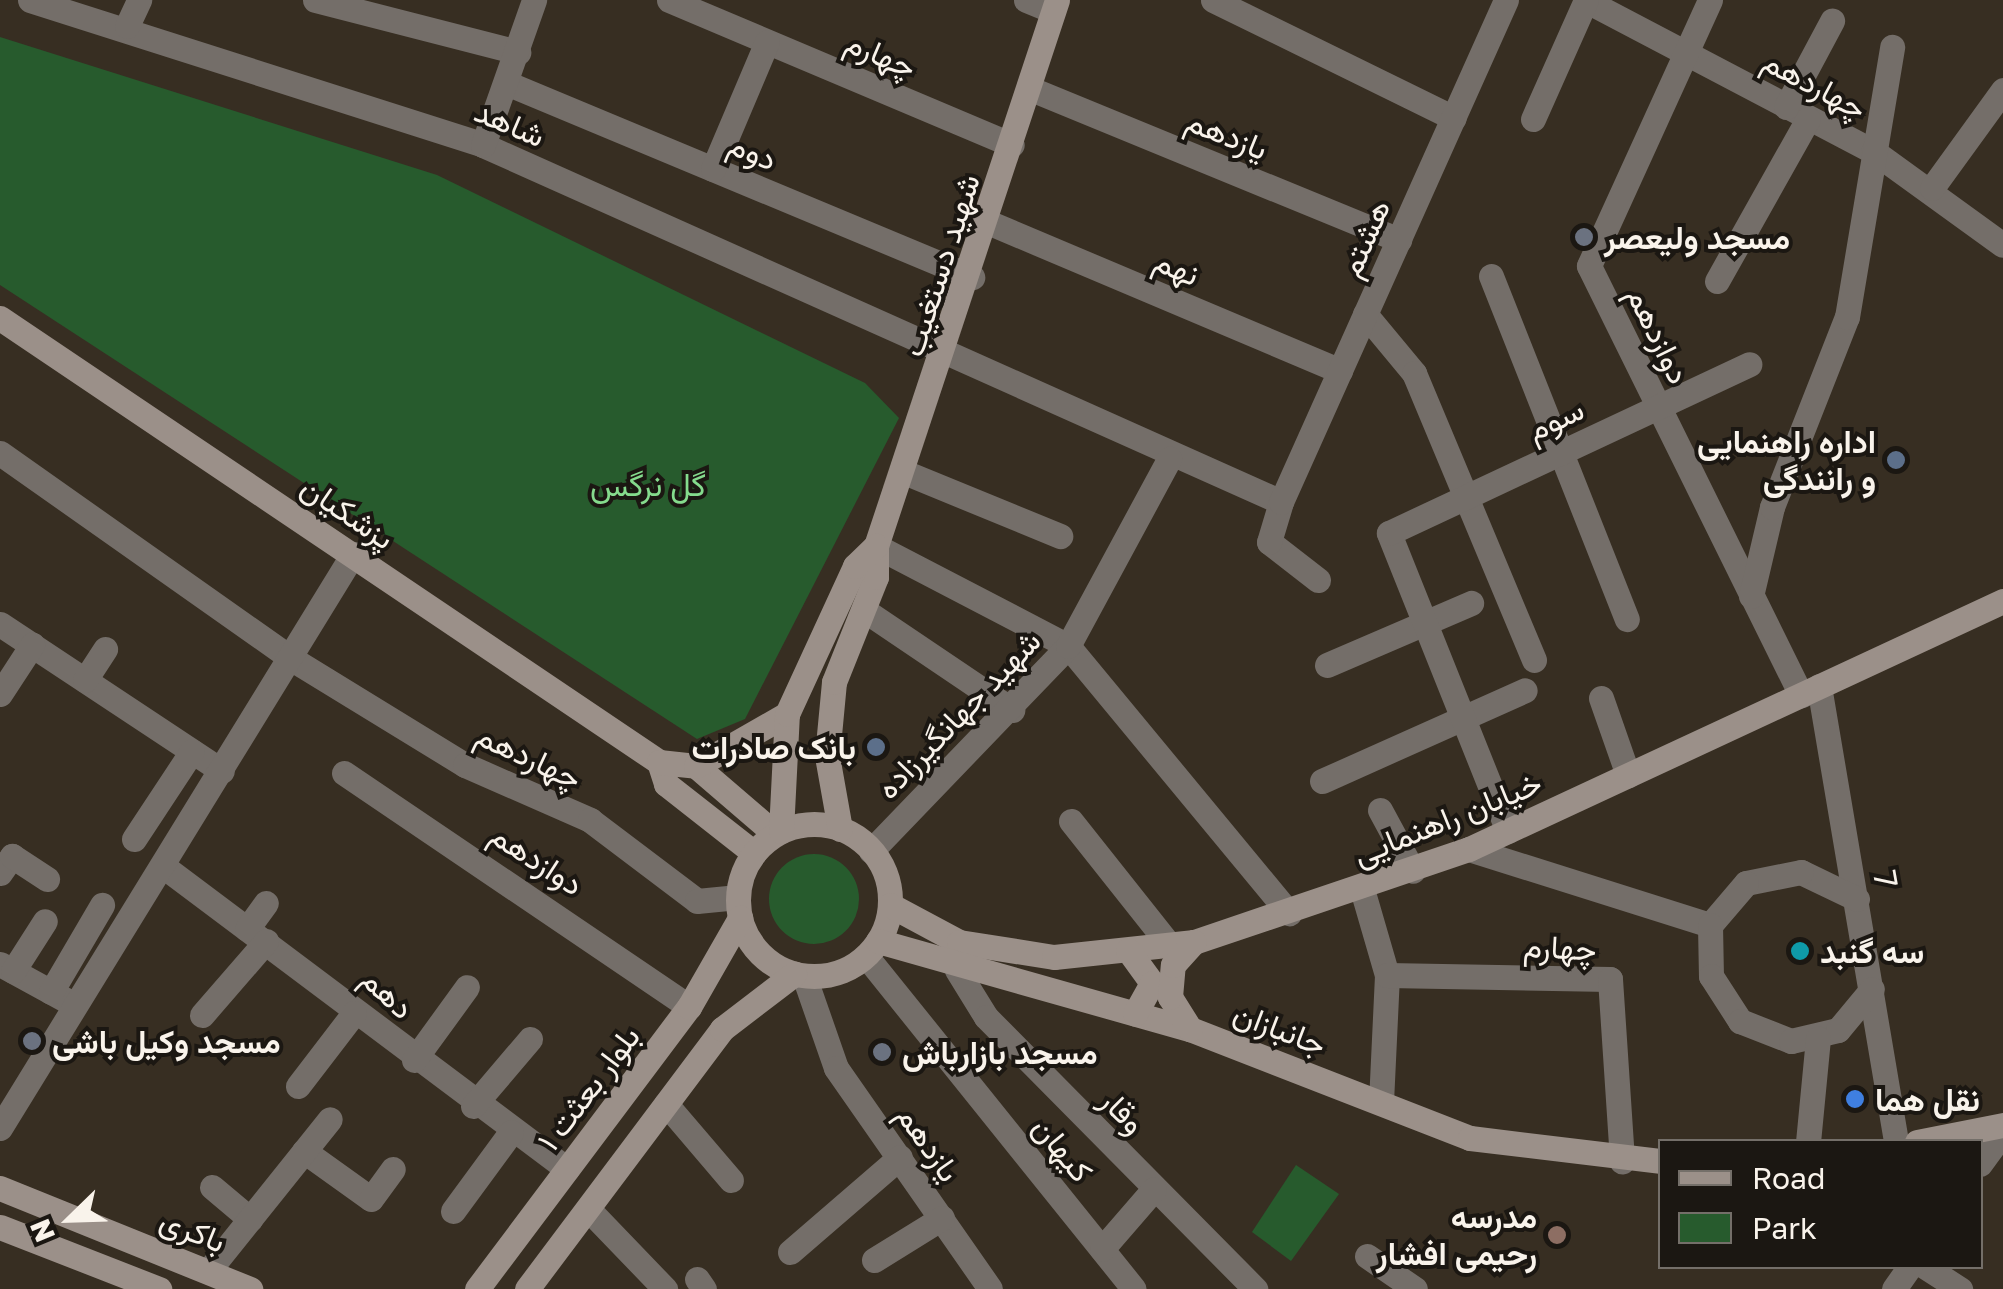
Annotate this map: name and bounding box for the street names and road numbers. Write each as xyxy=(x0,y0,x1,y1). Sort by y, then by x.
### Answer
street label: چهارم xyxy=(840,22,922,86)
street label: چهاردهم xyxy=(1757,41,1873,127)
street label: شاهد xyxy=(469,91,551,155)
street label: یازدهم xyxy=(1181,100,1273,168)
street label: دوم xyxy=(723,124,783,178)
street label: شهید دستغیب xyxy=(892,169,988,361)
street label: هشتم xyxy=(1330,193,1398,283)
street label: نهم xyxy=(1149,240,1205,294)
street label: دوازدهم xyxy=(1619,280,1699,390)
street label: سوم xyxy=(1520,389,1590,449)
street label: پزشکیان xyxy=(294,467,402,557)
street label: شهید جهانگیرزاده xyxy=(868,622,1048,806)
street label: چهاردهم xyxy=(470,715,588,797)
street label: خیابان راهنمایی xyxy=(1347,763,1547,873)
street label: دوازدهم xyxy=(483,815,591,903)
street label: 7 xyxy=(1866,867,1906,891)
street label: چهارم xyxy=(1522,926,1598,968)
street label: دهم xyxy=(354,959,422,1027)
street label: جانبازان xyxy=(1228,993,1332,1063)
street label: بلوار بعثت ۱ xyxy=(529,1018,647,1158)
street label: وقار xyxy=(1092,1080,1154,1142)
street label: یازدهم xyxy=(889,1097,969,1189)
street label: کیهان xyxy=(1025,1108,1101,1190)
street label: باکری xyxy=(155,1200,231,1260)

